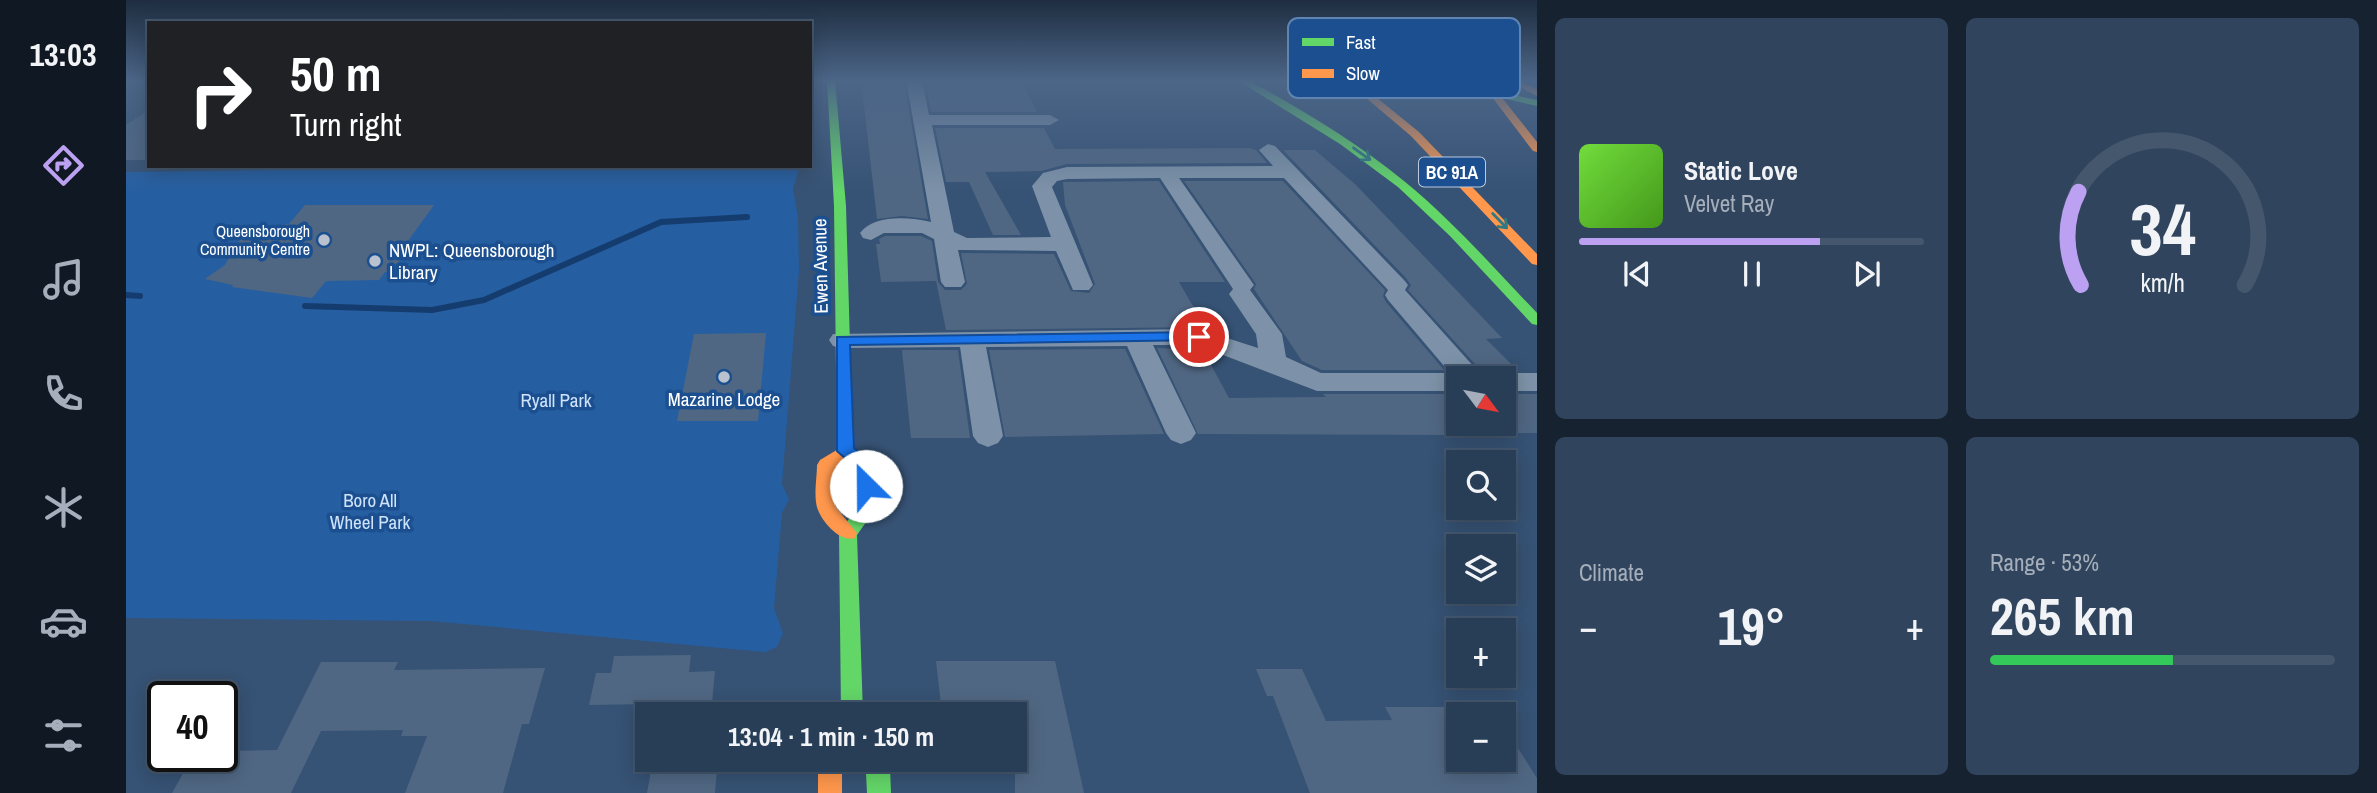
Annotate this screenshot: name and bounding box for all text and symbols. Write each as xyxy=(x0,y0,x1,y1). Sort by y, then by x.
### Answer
legend xyxy=(1288,18,1520,98)
text: Fast xyxy=(1346,29,1376,55)
text: 13:03 xyxy=(29,33,97,76)
text: 50 m xyxy=(290,40,382,106)
icon: right xyxy=(175,49,266,140)
text: Slow xyxy=(1346,60,1381,86)
text: Turn right xyxy=(290,103,402,146)
icon: directions xyxy=(39,141,88,190)
one-way arrow xyxy=(1352,146,1371,161)
text: Static Love xyxy=(1684,153,1798,188)
road number: BC 91A xyxy=(1419,158,1485,187)
text: 34 xyxy=(2129,180,2196,278)
text: Velvet Ray xyxy=(1684,188,1774,219)
one-way arrow xyxy=(1491,212,1508,229)
street label: Ewen Avenue xyxy=(806,218,834,314)
place label: Queensborough Community Centre xyxy=(200,220,310,260)
marker: Queensborough Community Centre xyxy=(316,232,332,248)
place label: NWPL: Queensborough Library xyxy=(389,237,554,285)
marker: NWPL: Queensborough Library xyxy=(367,253,383,269)
icon: music xyxy=(39,255,88,304)
icon: previous xyxy=(1618,255,1656,293)
icon: pause xyxy=(1733,255,1771,293)
icon: next xyxy=(1848,255,1886,293)
text: km/h xyxy=(2140,266,2185,300)
pin xyxy=(1169,307,1229,367)
icon: arrive xyxy=(1180,318,1218,356)
north arrow xyxy=(1446,366,1516,436)
map controls xyxy=(1446,366,1516,772)
icon: phone xyxy=(39,369,88,418)
marker: Mazarine Lodge xyxy=(716,369,732,385)
place label: Mazarine Lodge xyxy=(668,386,780,412)
park label: Ryall Park xyxy=(521,387,592,413)
position arrow xyxy=(829,449,903,523)
button: search xyxy=(1446,450,1516,520)
icon: climate xyxy=(39,483,88,532)
park label: Boro All Wheel Park xyxy=(330,487,410,535)
button: layers xyxy=(1446,534,1516,604)
text: Range · 53% xyxy=(1990,547,2099,578)
text: Climate xyxy=(1579,557,1644,588)
text: 265 km xyxy=(1990,581,2135,651)
text: 19° xyxy=(1717,591,1786,661)
icon: car xyxy=(39,597,88,646)
text: − xyxy=(1579,601,1597,652)
text: + xyxy=(1906,601,1924,652)
button: + xyxy=(1446,618,1516,688)
speed limit sign: 40 xyxy=(147,681,238,772)
button: − xyxy=(1446,702,1516,772)
icon: filters xyxy=(39,711,88,760)
text: 13:04 · 1 min · 150 m xyxy=(728,719,934,754)

